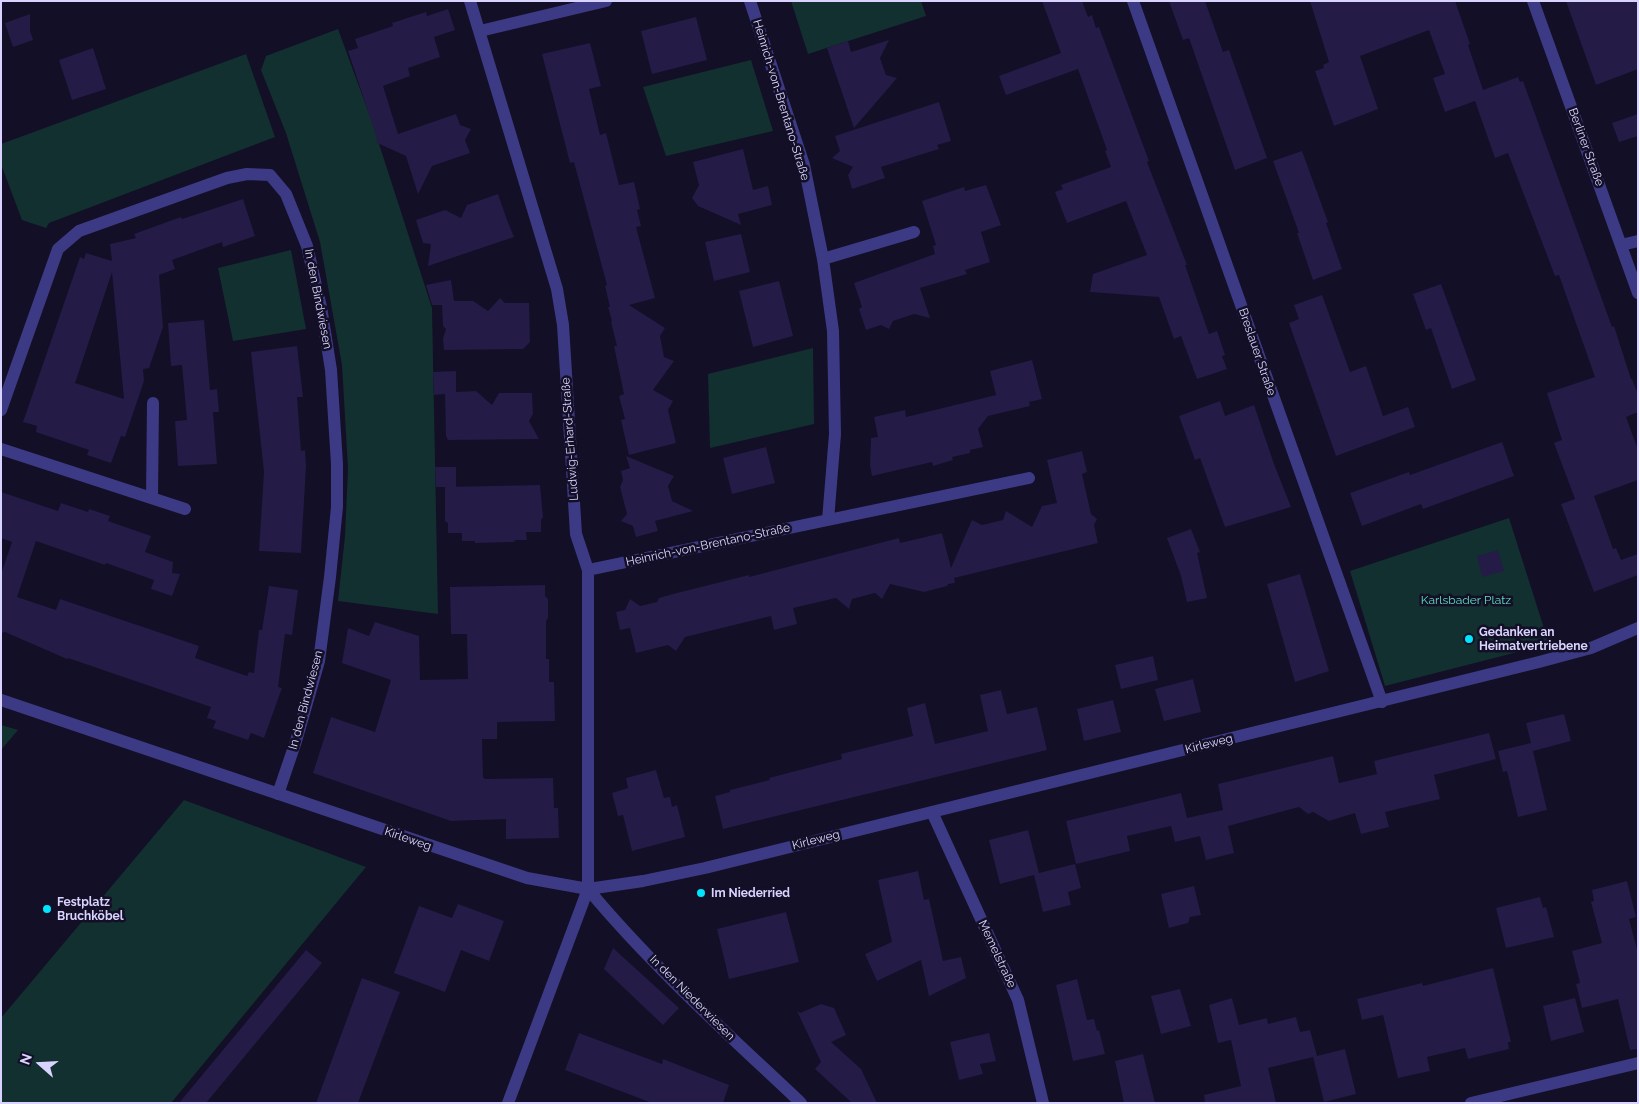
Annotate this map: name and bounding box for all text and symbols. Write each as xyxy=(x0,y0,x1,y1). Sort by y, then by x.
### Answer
street label: Heinrich-von-Brentano-Straße xyxy=(750,18,812,182)
street label: Berliner Straße xyxy=(1565,106,1607,188)
street label: In den Bindwiesen xyxy=(301,248,335,350)
street label: Breslauer Straße xyxy=(1235,306,1279,398)
street label: Ludwig-Erhard-Straße xyxy=(559,377,581,501)
street label: Heinrich-von-Brentano-Straße xyxy=(625,521,791,569)
park label: Karlsbader Platz xyxy=(1421,593,1511,607)
place label: Gedanken an Heimatvertriebene xyxy=(1479,625,1588,653)
marker: Gedanken an Heimatvertriebene xyxy=(1463,633,1475,645)
street label: In den Bindwiesen xyxy=(286,649,326,751)
street label: Kirleweg xyxy=(1184,731,1234,757)
street label: Kirleweg xyxy=(383,824,433,854)
street label: Kirleweg xyxy=(791,827,841,853)
place label: Im Niederried xyxy=(711,886,790,900)
marker: Im Niederried xyxy=(695,887,707,899)
place label: Festplatz Bruchköbel xyxy=(57,895,123,923)
marker: Festplatz Bruchköbel xyxy=(41,903,53,915)
street label: Memelstraße xyxy=(975,918,1019,990)
street label: In den Niederwiesen xyxy=(646,952,738,1044)
north arrow xyxy=(15,1039,65,1089)
text: N xyxy=(17,1051,35,1067)

